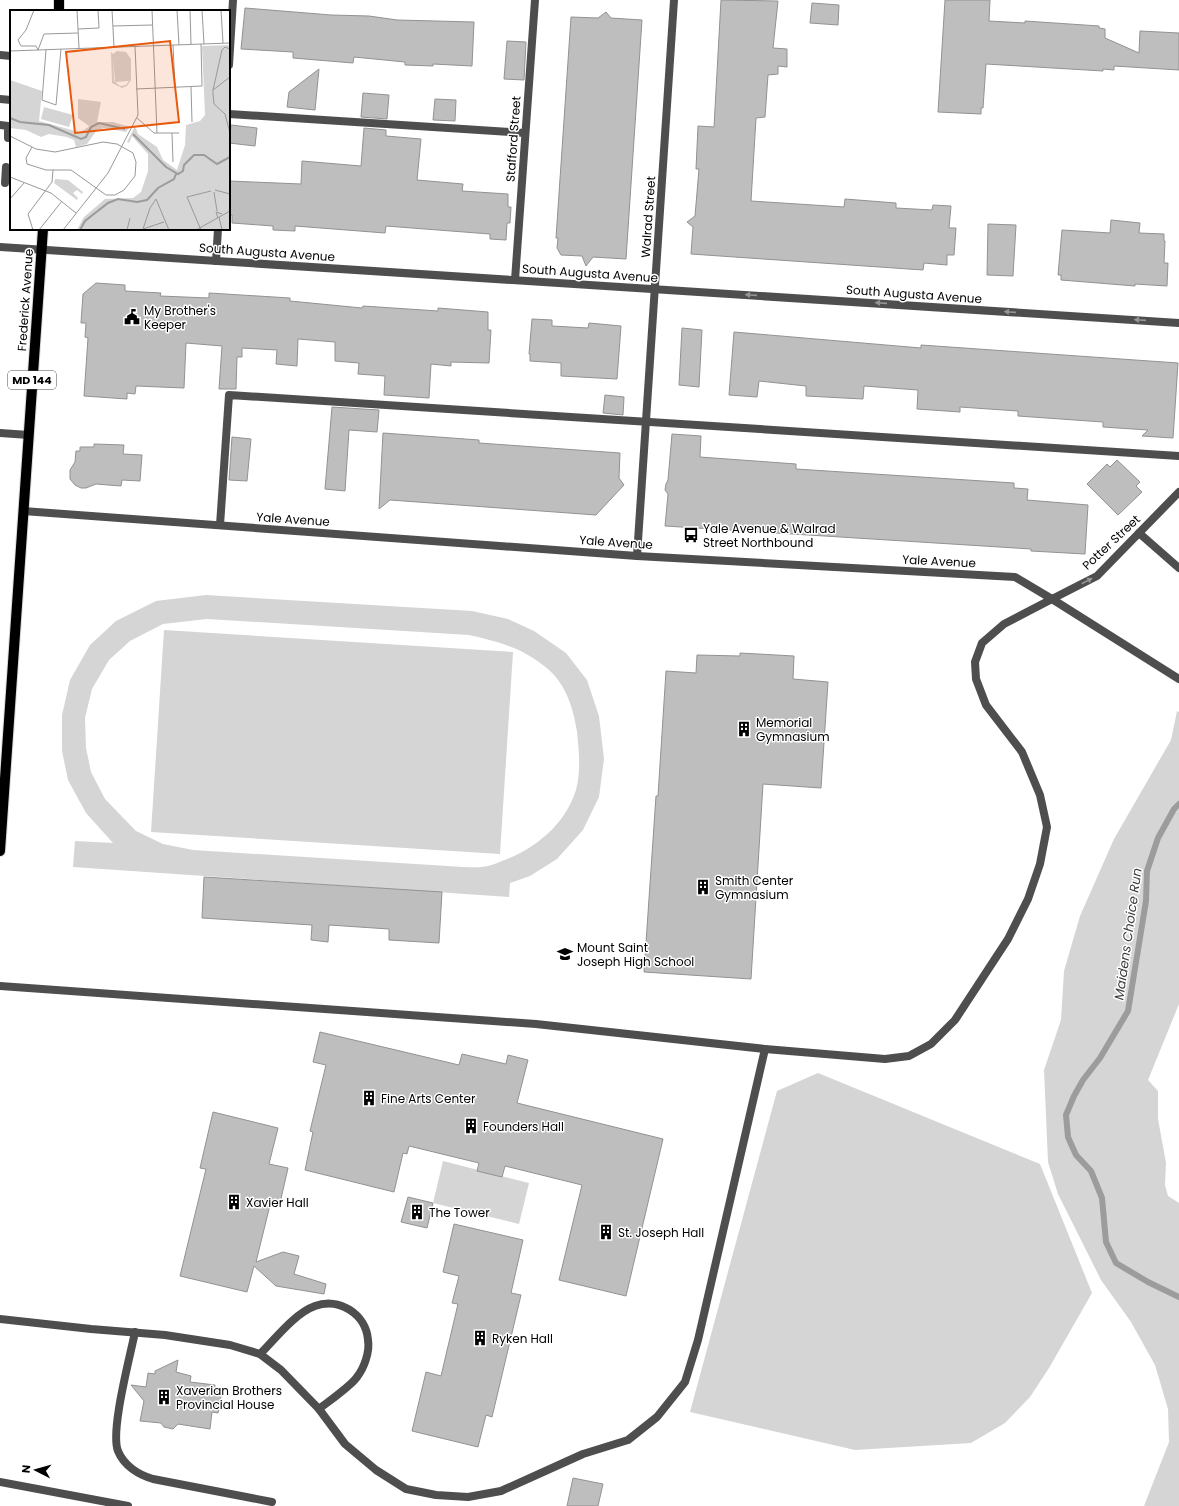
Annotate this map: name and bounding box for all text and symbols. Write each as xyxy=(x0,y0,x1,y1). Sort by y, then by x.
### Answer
inset map xyxy=(10,10,230,230)
street label: Stafford Street xyxy=(502,95,524,183)
street label: Walrad Street xyxy=(637,176,659,258)
street label: South Augusta Avenue xyxy=(198,239,336,265)
street label: Frederick Avenue xyxy=(13,248,37,352)
street label: South Augusta Avenue xyxy=(521,260,659,286)
street label: South Augusta Avenue xyxy=(845,281,983,307)
one-way arrow xyxy=(745,292,757,299)
one-way arrow xyxy=(875,300,887,307)
place label: My Brother's Keeper xyxy=(144,302,216,333)
public building icon: My Brother's Keeper xyxy=(123,308,141,326)
one-way arrow xyxy=(1004,308,1016,315)
one-way arrow xyxy=(1134,317,1146,324)
road number: MD 144 xyxy=(8,371,56,389)
street label: Yale Avenue xyxy=(256,508,330,530)
street label: Potter Street xyxy=(1078,511,1144,573)
place label: Yale Avenue & Walrad Street Northbound xyxy=(703,520,836,551)
bus stop icon: Yale Avenue & Walrad Street Northbound xyxy=(682,526,700,544)
street label: Yale Avenue xyxy=(579,531,653,553)
street label: Yale Avenue xyxy=(902,551,976,571)
one-way arrow xyxy=(1081,578,1093,584)
place label: Memorial Gymnasium xyxy=(756,714,830,745)
building icon: Memorial Gymnasium xyxy=(735,720,753,738)
water label: Maidens Choice Run xyxy=(1109,867,1147,1001)
place label: Smith Center Gymnasium xyxy=(715,872,794,903)
building icon: Smith Center Gymnasium xyxy=(694,878,712,896)
place label: Mount Saint Joseph High School xyxy=(577,939,694,970)
school or university icon: Mount Saint Joseph High School xyxy=(556,945,574,963)
building icon: Fine Arts Center xyxy=(360,1089,378,1107)
place label: Fine Arts Center xyxy=(381,1090,476,1107)
building icon: Founders Hall xyxy=(462,1117,480,1135)
place label: Founders Hall xyxy=(483,1118,564,1135)
building icon: Xavier Hall xyxy=(225,1193,243,1211)
place label: Xavier Hall xyxy=(246,1194,309,1211)
building icon: The Tower xyxy=(408,1203,426,1221)
place label: The Tower xyxy=(429,1204,490,1221)
building icon: St. Joseph Hall xyxy=(597,1223,615,1241)
place label: St. Joseph Hall xyxy=(618,1224,704,1241)
building icon: Ryken Hall xyxy=(471,1329,489,1347)
place label: Ryken Hall xyxy=(492,1330,553,1347)
place label: Xaverian Brothers Provincial House xyxy=(176,1382,282,1413)
building icon: Xaverian Brothers Provincial House xyxy=(155,1388,173,1406)
north arrow xyxy=(16,1450,56,1490)
text: N xyxy=(18,1464,34,1474)

